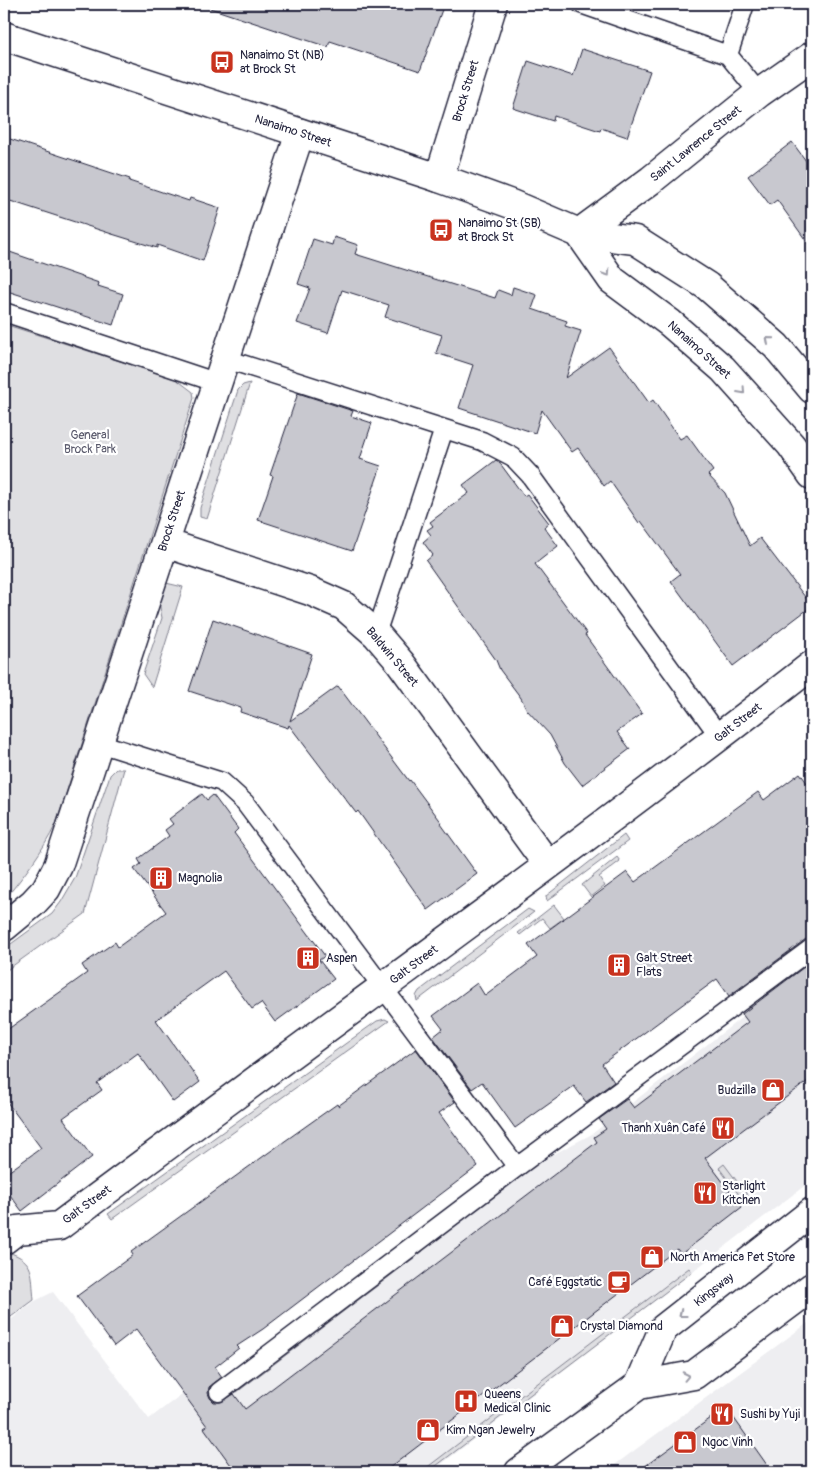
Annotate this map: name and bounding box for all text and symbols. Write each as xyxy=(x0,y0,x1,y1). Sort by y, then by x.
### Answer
place label: Nanaimo St (NB) at Brock St xyxy=(240,48,325,77)
bus stop icon: Nanaimo St (NB) at Brock St xyxy=(209,49,235,75)
street label: Brock Street xyxy=(450,58,483,124)
street label: Saint Lawrence Street xyxy=(647,103,745,185)
street label: Nanaimo Street xyxy=(253,112,333,151)
place label: Nanaimo St (SB) at Brock St xyxy=(458,216,542,245)
bus stop icon: Nanaimo St (SB) at Brock St xyxy=(428,217,454,243)
one-way arrow xyxy=(601,267,610,277)
street label: Nanaimo Street xyxy=(664,318,734,382)
one-way arrow xyxy=(765,336,774,345)
one-way arrow xyxy=(736,385,745,394)
park label: General Brock Park xyxy=(64,428,116,457)
street label: Brock Street xyxy=(155,488,189,554)
street label: Baldwin Street xyxy=(363,624,421,690)
street label: Galt Street xyxy=(711,700,765,746)
building icon: Magnolia xyxy=(148,865,174,891)
place label: Magnolia xyxy=(178,871,223,886)
street label: Galt Street xyxy=(387,942,441,988)
building icon: Aspen xyxy=(295,945,321,971)
place label: Aspen xyxy=(326,951,357,966)
place label: Galt Street Flats xyxy=(636,951,693,980)
building icon: Galt Street Flats xyxy=(606,952,632,978)
shop icon: Budzilla xyxy=(760,1077,786,1103)
place label: Budzilla xyxy=(718,1083,756,1098)
restaurant icon: Thanh Xuân Café xyxy=(710,1115,736,1141)
place label: Thanh Xuân Café xyxy=(621,1121,706,1136)
place label: Starlight Kitchen xyxy=(722,1179,765,1208)
restaurant icon: Starlight Kitchen xyxy=(692,1180,718,1206)
street label: Galt Street xyxy=(60,1182,114,1228)
shop icon: North America Pet Store xyxy=(639,1244,665,1270)
place label: North America Pet Store xyxy=(670,1250,795,1265)
cafe icon: Café Eggstatic xyxy=(606,1269,632,1295)
street label: Kingsway xyxy=(691,1270,737,1310)
place label: Café Eggstatic xyxy=(528,1275,602,1290)
one-way arrow xyxy=(679,1309,688,1317)
shop icon: Crystal Diamond xyxy=(549,1313,575,1339)
place label: Crystal Diamond xyxy=(580,1319,663,1334)
one-way arrow xyxy=(682,1371,691,1382)
place label: Queens Medical Clinic xyxy=(484,1387,551,1416)
hospital icon: Queens Medical Clinic xyxy=(453,1388,479,1414)
restaurant icon: Sushi by Yuji xyxy=(709,1401,735,1427)
place label: Sushi by Yuji xyxy=(740,1407,800,1422)
shop icon: Kim Ngan Jewelry xyxy=(415,1417,441,1443)
place label: Kim Ngan Jewelry xyxy=(446,1423,535,1438)
shop icon: Ngoc Vinh xyxy=(672,1429,698,1455)
place label: Ngoc Vinh xyxy=(702,1435,753,1450)

